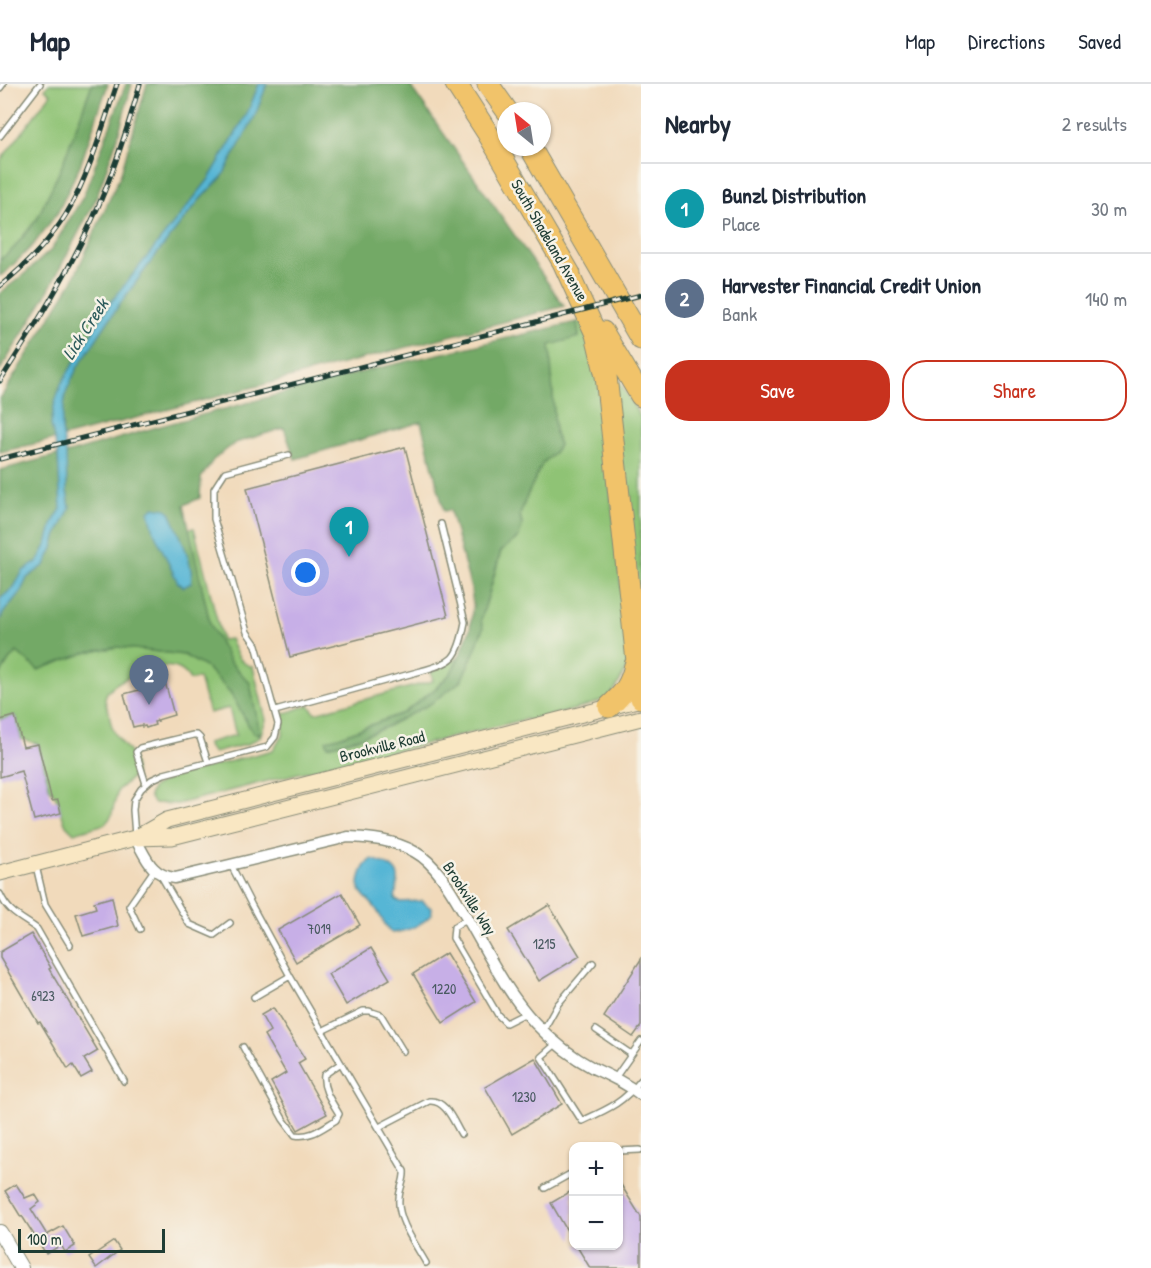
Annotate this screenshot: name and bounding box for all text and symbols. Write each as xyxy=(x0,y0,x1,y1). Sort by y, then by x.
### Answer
text: Map xyxy=(30,22,70,60)
text: Map xyxy=(905,27,935,56)
text: Directions xyxy=(968,27,1045,56)
text: Saved xyxy=(1078,27,1121,56)
north arrow xyxy=(497,102,551,156)
text: Nearby xyxy=(665,106,731,141)
text: 2 results xyxy=(1062,110,1127,137)
street label: South Shadeland Avenue xyxy=(506,175,594,305)
text: Bunzl Distribution xyxy=(722,180,866,210)
text: 1 xyxy=(681,195,688,222)
text: 30 m xyxy=(1091,195,1127,222)
text: Place xyxy=(722,210,761,237)
text: Harvester Financial Credit Union xyxy=(722,270,981,300)
text: 2 xyxy=(680,285,689,312)
text: 140 m xyxy=(1085,285,1127,312)
water label: Lick Creek xyxy=(56,292,115,364)
text: Bank xyxy=(722,300,757,327)
button: Save xyxy=(665,360,890,421)
button: Share xyxy=(902,360,1127,421)
pin: 1 xyxy=(330,508,368,557)
your location xyxy=(291,558,320,587)
pin: 2 xyxy=(130,656,168,705)
street label: Brookville Road xyxy=(337,725,427,767)
street label: Brookville Way xyxy=(438,857,502,939)
house number: 7019 xyxy=(307,919,331,938)
house number: 1215 xyxy=(533,934,555,953)
house number: 1220 xyxy=(432,979,456,998)
house number: 6923 xyxy=(31,986,55,1005)
house number: 1230 xyxy=(512,1087,536,1106)
map controls xyxy=(569,1142,623,1250)
button: + xyxy=(569,1142,623,1196)
button: − xyxy=(569,1196,623,1250)
scale bar xyxy=(18,1226,165,1254)
text: 100 m xyxy=(27,1228,62,1250)

